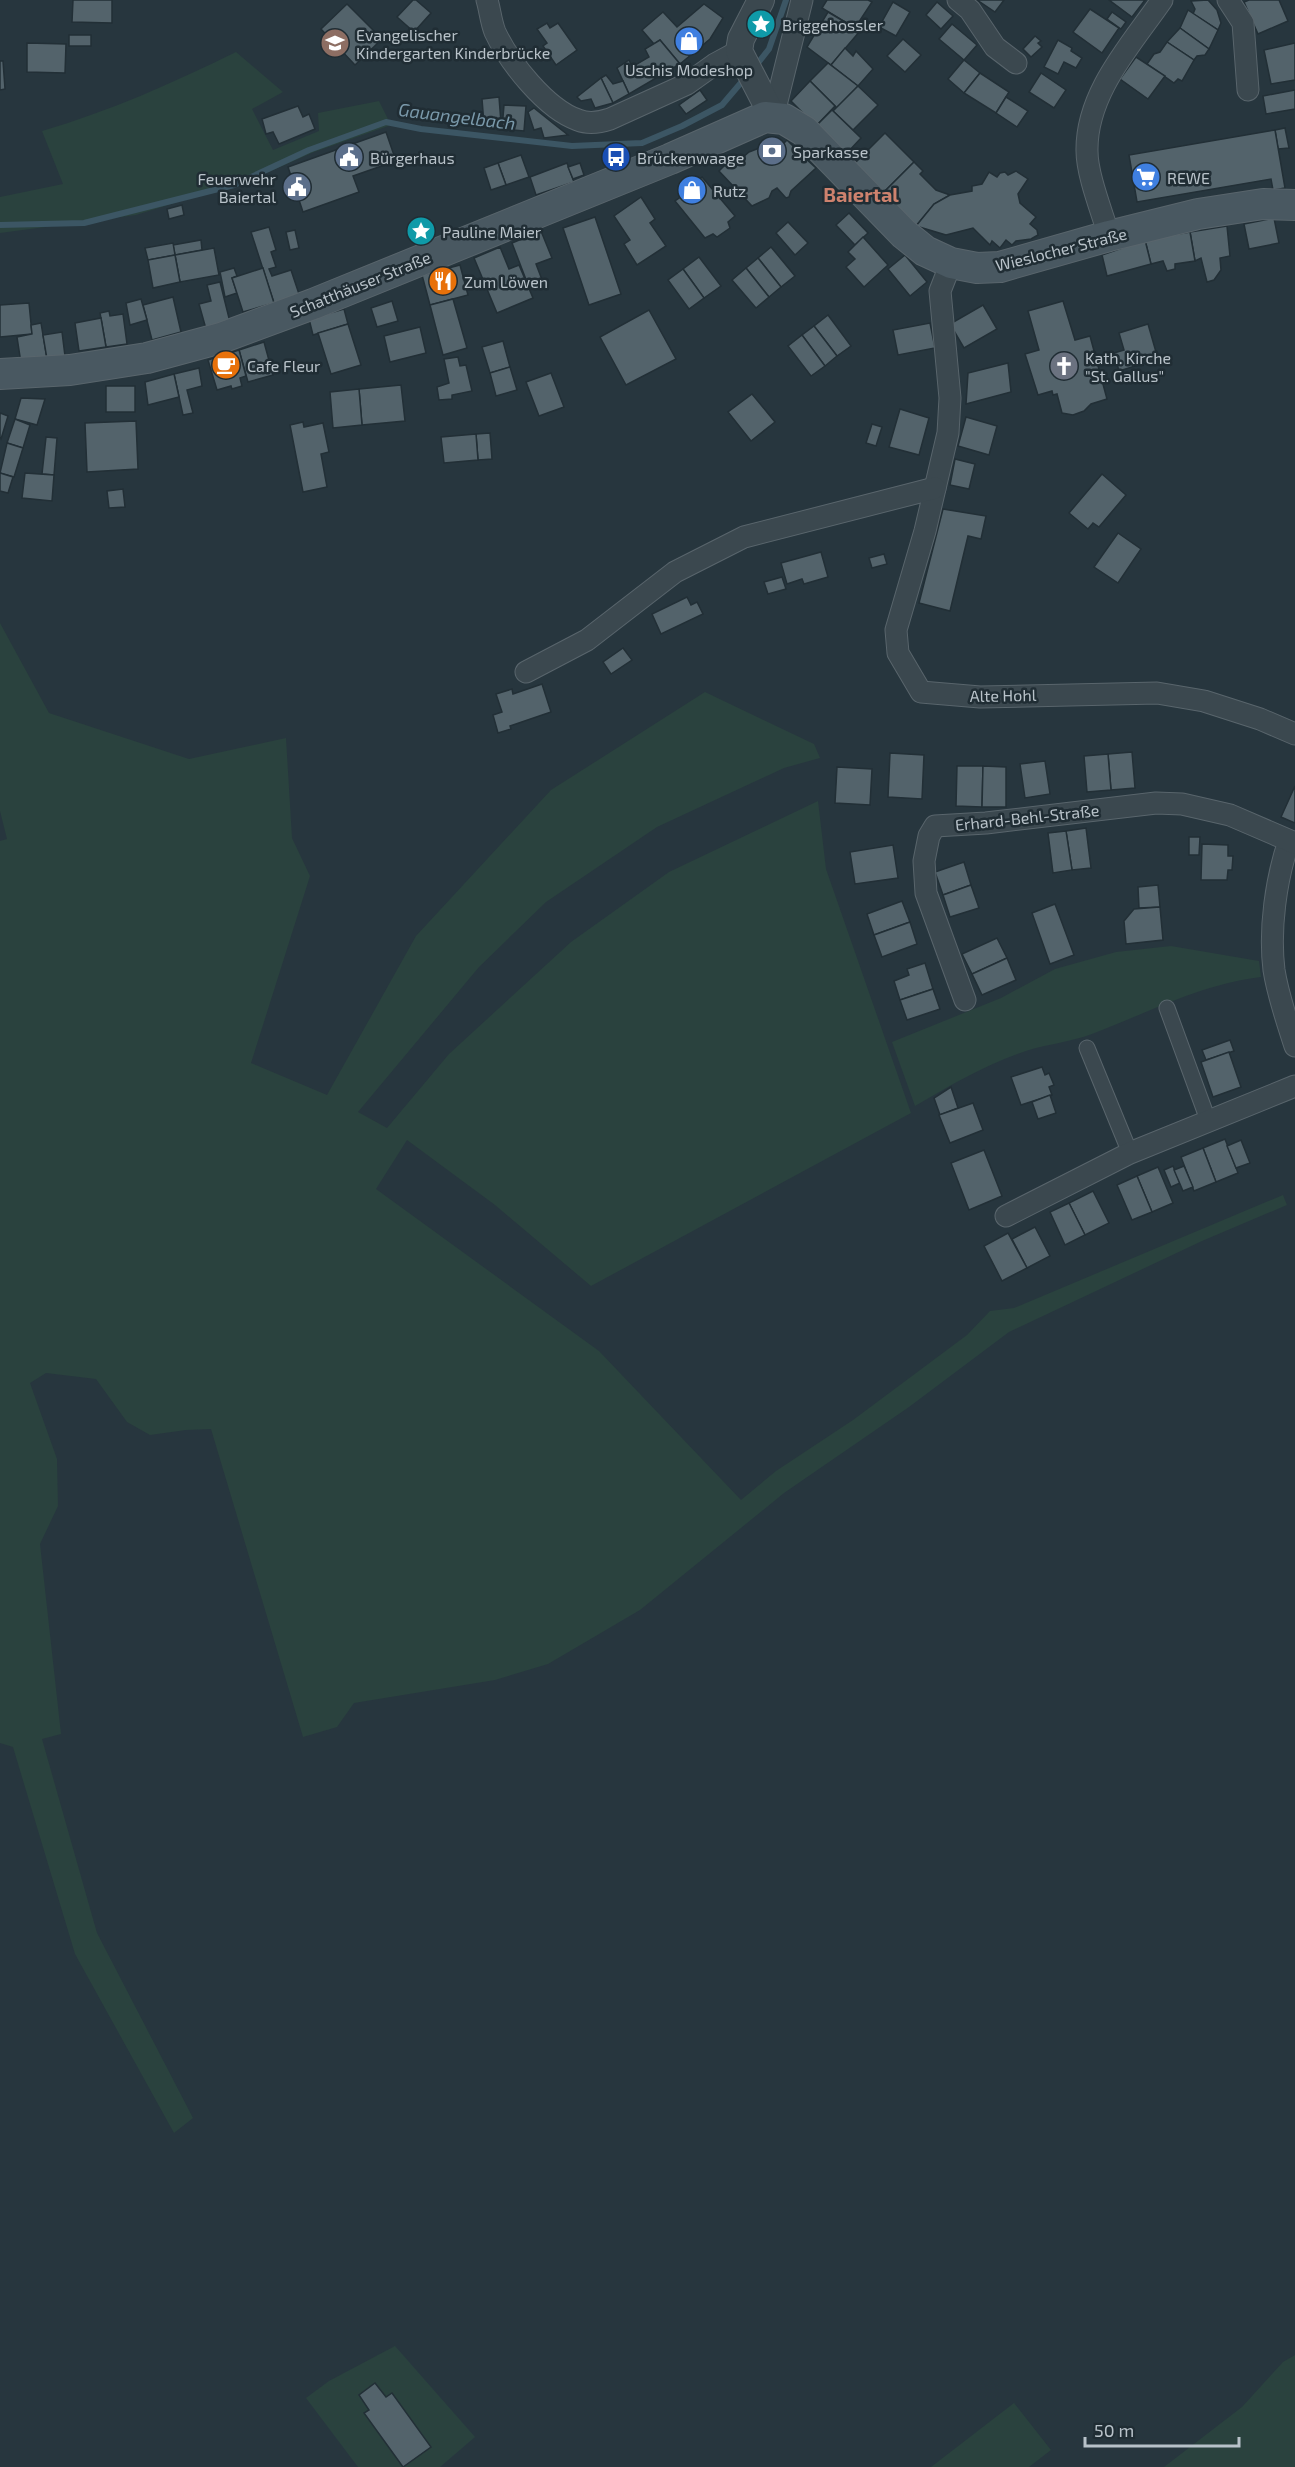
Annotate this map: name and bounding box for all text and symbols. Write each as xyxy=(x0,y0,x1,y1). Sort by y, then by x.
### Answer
place icon: Briggehossler xyxy=(745,8,777,40)
place label: Briggehossler xyxy=(782,15,884,34)
place label: Evangelischer Kindergarten Kinderbrücke xyxy=(356,25,550,62)
shop icon: Uschis Modeshop xyxy=(673,25,705,57)
school or university icon: Evangelischer Kindergarten Kinderbrücke xyxy=(319,27,351,59)
place label: Uschis Modeshop xyxy=(625,60,753,79)
water label: Gauangelbach xyxy=(397,98,517,134)
bank icon: Sparkasse xyxy=(756,135,788,167)
public building icon: Bürgerhaus xyxy=(333,141,365,173)
bus stop icon: Brückenwaage xyxy=(600,141,632,173)
place label: Sparkasse xyxy=(793,142,868,161)
place label: Bürgerhaus xyxy=(370,148,455,167)
place label: Brückenwaage xyxy=(637,148,744,167)
supermarket icon: REWE xyxy=(1130,161,1162,193)
place label: REWE xyxy=(1167,168,1210,187)
place label: Feuerwehr Baiertal xyxy=(197,169,277,206)
public building icon: Feuerwehr Baiertal xyxy=(281,171,313,203)
shop icon: Rutz xyxy=(676,174,708,206)
place label: Rutz xyxy=(713,181,746,200)
district label: Baiertal xyxy=(823,182,899,206)
place icon: Pauline Maier xyxy=(405,215,437,247)
place label: Pauline Maier xyxy=(442,222,542,241)
street label: Wieslocher Straße xyxy=(993,223,1129,275)
street label: Schatthäuser Straße xyxy=(287,247,433,321)
restaurant icon: Zum Löwen xyxy=(427,265,459,297)
place label: Zum Löwen xyxy=(464,272,548,291)
place label: Kath. Kirche "St. Gallus" xyxy=(1085,348,1171,385)
cafe icon: Cafe Fleur xyxy=(210,349,242,381)
church icon: Kath. Kirche "St. Gallus" xyxy=(1048,350,1080,382)
place label: Cafe Fleur xyxy=(247,356,321,375)
street label: Alte Hohl xyxy=(969,685,1037,705)
street label: Erhard-Behl-Straße xyxy=(954,800,1100,834)
scale bar xyxy=(1085,2410,1240,2448)
text: 50 m xyxy=(1094,2419,1134,2441)

